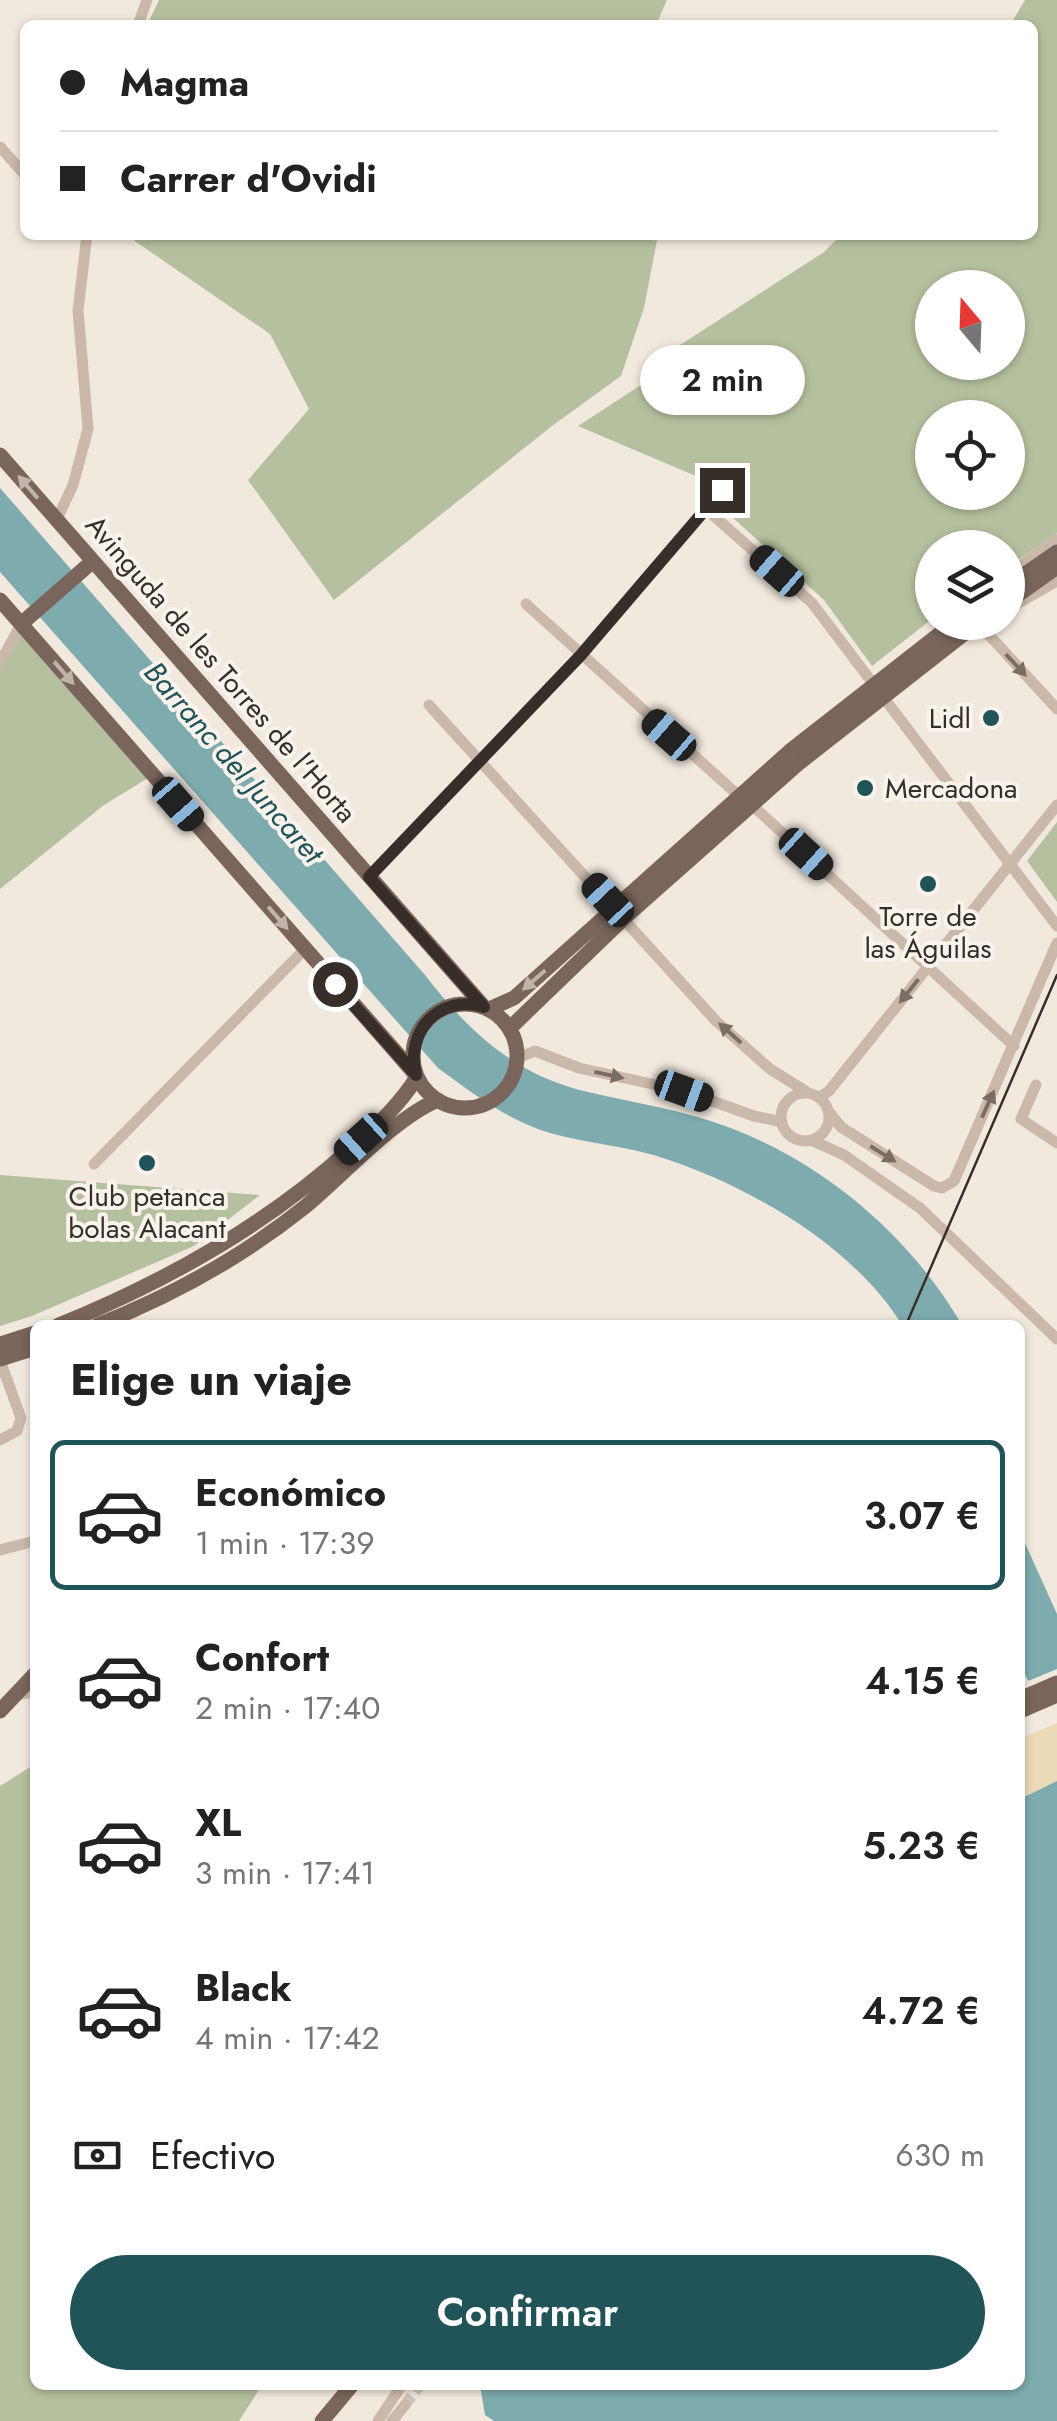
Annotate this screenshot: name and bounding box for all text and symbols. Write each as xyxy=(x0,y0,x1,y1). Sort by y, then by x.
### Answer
text: Magma xyxy=(120,55,249,110)
text: Carrer d'Ovidi xyxy=(120,151,377,206)
north arrow xyxy=(915,270,1025,380)
map controls xyxy=(915,270,1025,640)
callout: 2 min xyxy=(640,345,804,415)
text: 2 min xyxy=(681,357,764,403)
button: locate xyxy=(915,400,1025,510)
route end xyxy=(700,468,745,513)
one-way arrow xyxy=(18,475,40,500)
street label: Avinguda de les Torres de l'Horta xyxy=(76,506,366,832)
button: layers xyxy=(915,530,1025,640)
car xyxy=(745,540,809,602)
water label: Barranc del Juncaret xyxy=(134,652,335,874)
one-way arrow xyxy=(1004,653,1027,677)
one-way arrow xyxy=(53,661,75,686)
place label: Lidl xyxy=(929,698,971,739)
car xyxy=(637,704,701,766)
marker: Lidl xyxy=(980,707,1002,729)
place label: Mercadona xyxy=(885,768,1018,809)
car xyxy=(147,772,209,836)
marker: Mercadona xyxy=(854,777,876,799)
car xyxy=(774,823,838,885)
car xyxy=(577,868,639,932)
marker: Torre de las Águilas xyxy=(917,873,939,895)
place label: Torre de las Águilas xyxy=(864,896,992,969)
one-way arrow xyxy=(267,905,289,930)
route start xyxy=(313,962,358,1007)
one-way arrow xyxy=(522,968,546,991)
one-way arrow xyxy=(899,979,920,1004)
one-way arrow xyxy=(718,1022,742,1045)
one-way arrow xyxy=(594,1067,625,1083)
car xyxy=(651,1067,717,1115)
one-way arrow xyxy=(980,1089,996,1119)
car xyxy=(329,1108,393,1170)
one-way arrow xyxy=(870,1144,897,1163)
marker: Club petanca bolas Alacant xyxy=(136,1152,158,1174)
place label: Club petanca bolas Alacant xyxy=(68,1176,226,1249)
text: Elige un viaje xyxy=(70,1347,352,1412)
text: Económico xyxy=(195,1465,386,1520)
icon: car xyxy=(75,1470,165,1560)
text: 3.07 € xyxy=(864,1488,980,1543)
text: 1 min · 17:39 xyxy=(195,1520,375,1566)
text: Confort xyxy=(195,1630,329,1685)
icon: car xyxy=(75,1635,165,1725)
text: 4.15 € xyxy=(865,1653,980,1708)
text: 2 min · 17:40 xyxy=(195,1685,380,1731)
text: XL xyxy=(195,1795,241,1850)
icon: car xyxy=(75,1800,165,1890)
text: 5.23 € xyxy=(863,1818,980,1873)
text: 3 min · 17:41 xyxy=(195,1850,375,1896)
text: Black xyxy=(195,1960,292,2015)
icon: car xyxy=(75,1965,165,2055)
text: 4.72 € xyxy=(862,1983,980,2038)
text: 4 min · 17:42 xyxy=(195,2015,380,2061)
icon: cash xyxy=(70,2128,125,2183)
text: Efectivo xyxy=(150,2128,275,2183)
text: 630 m xyxy=(895,2132,985,2178)
button: Confirmar xyxy=(70,2255,985,2370)

